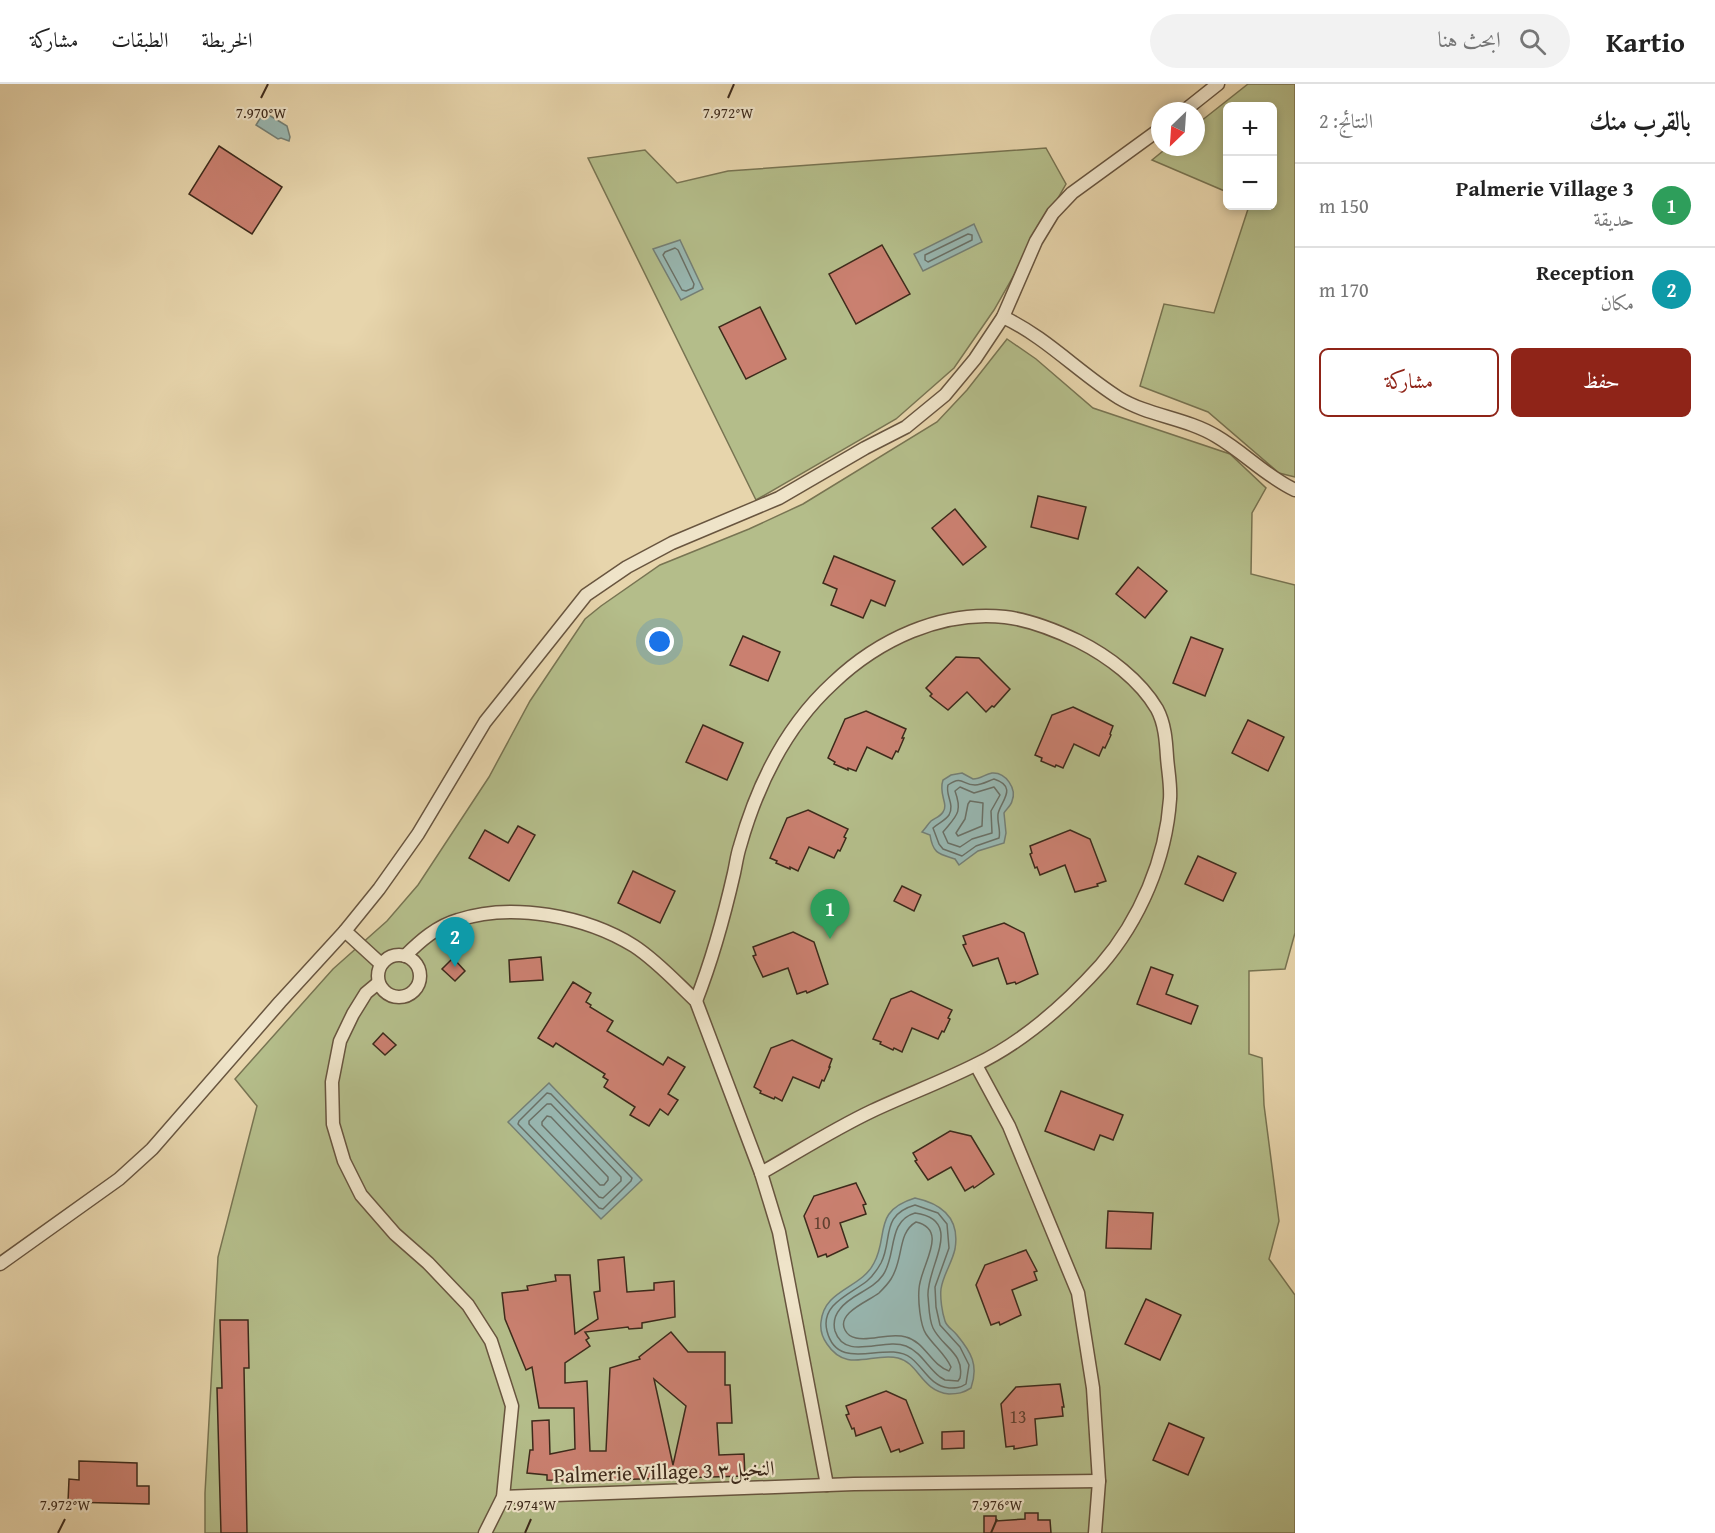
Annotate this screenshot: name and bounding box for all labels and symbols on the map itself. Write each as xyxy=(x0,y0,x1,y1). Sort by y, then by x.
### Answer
text: 7.970°W xyxy=(236,102,287,123)
text: 7.972°W xyxy=(703,102,754,123)
north arrow xyxy=(1151,102,1205,156)
your location xyxy=(645,627,674,656)
pin: 1 xyxy=(810,890,850,939)
pin: 2 xyxy=(436,918,474,967)
house number: 10 xyxy=(813,1209,831,1236)
house number: 13 xyxy=(1009,1403,1027,1430)
street label: Palmerie Village 3 النخيل٣ xyxy=(553,1452,775,1491)
text: 7.972°W xyxy=(40,1494,91,1515)
text: 7.974°W xyxy=(506,1494,557,1515)
text: 7.976°W xyxy=(972,1494,1023,1515)

